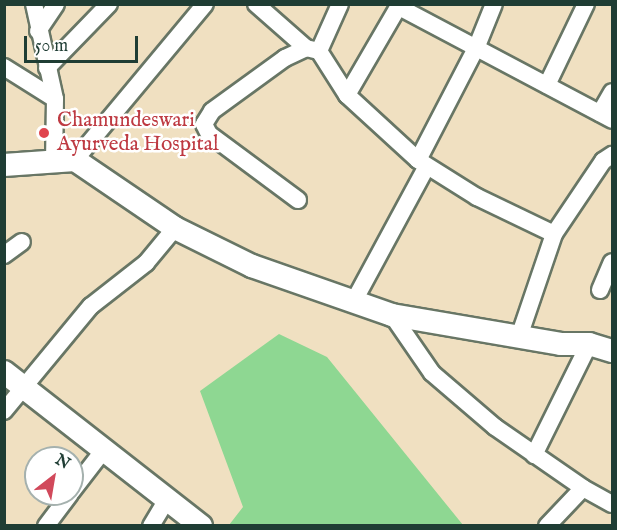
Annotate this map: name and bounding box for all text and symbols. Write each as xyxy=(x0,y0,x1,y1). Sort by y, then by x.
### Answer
scale bar xyxy=(27,24,141,62)
text: 50 m xyxy=(35,35,68,58)
place label: Chamundeswari Ayurveda Hospital xyxy=(57,108,219,158)
marker: Chamundeswari Ayurveda Hospital xyxy=(35,124,53,142)
north arrow xyxy=(24,446,84,506)
text: N xyxy=(51,450,73,474)

